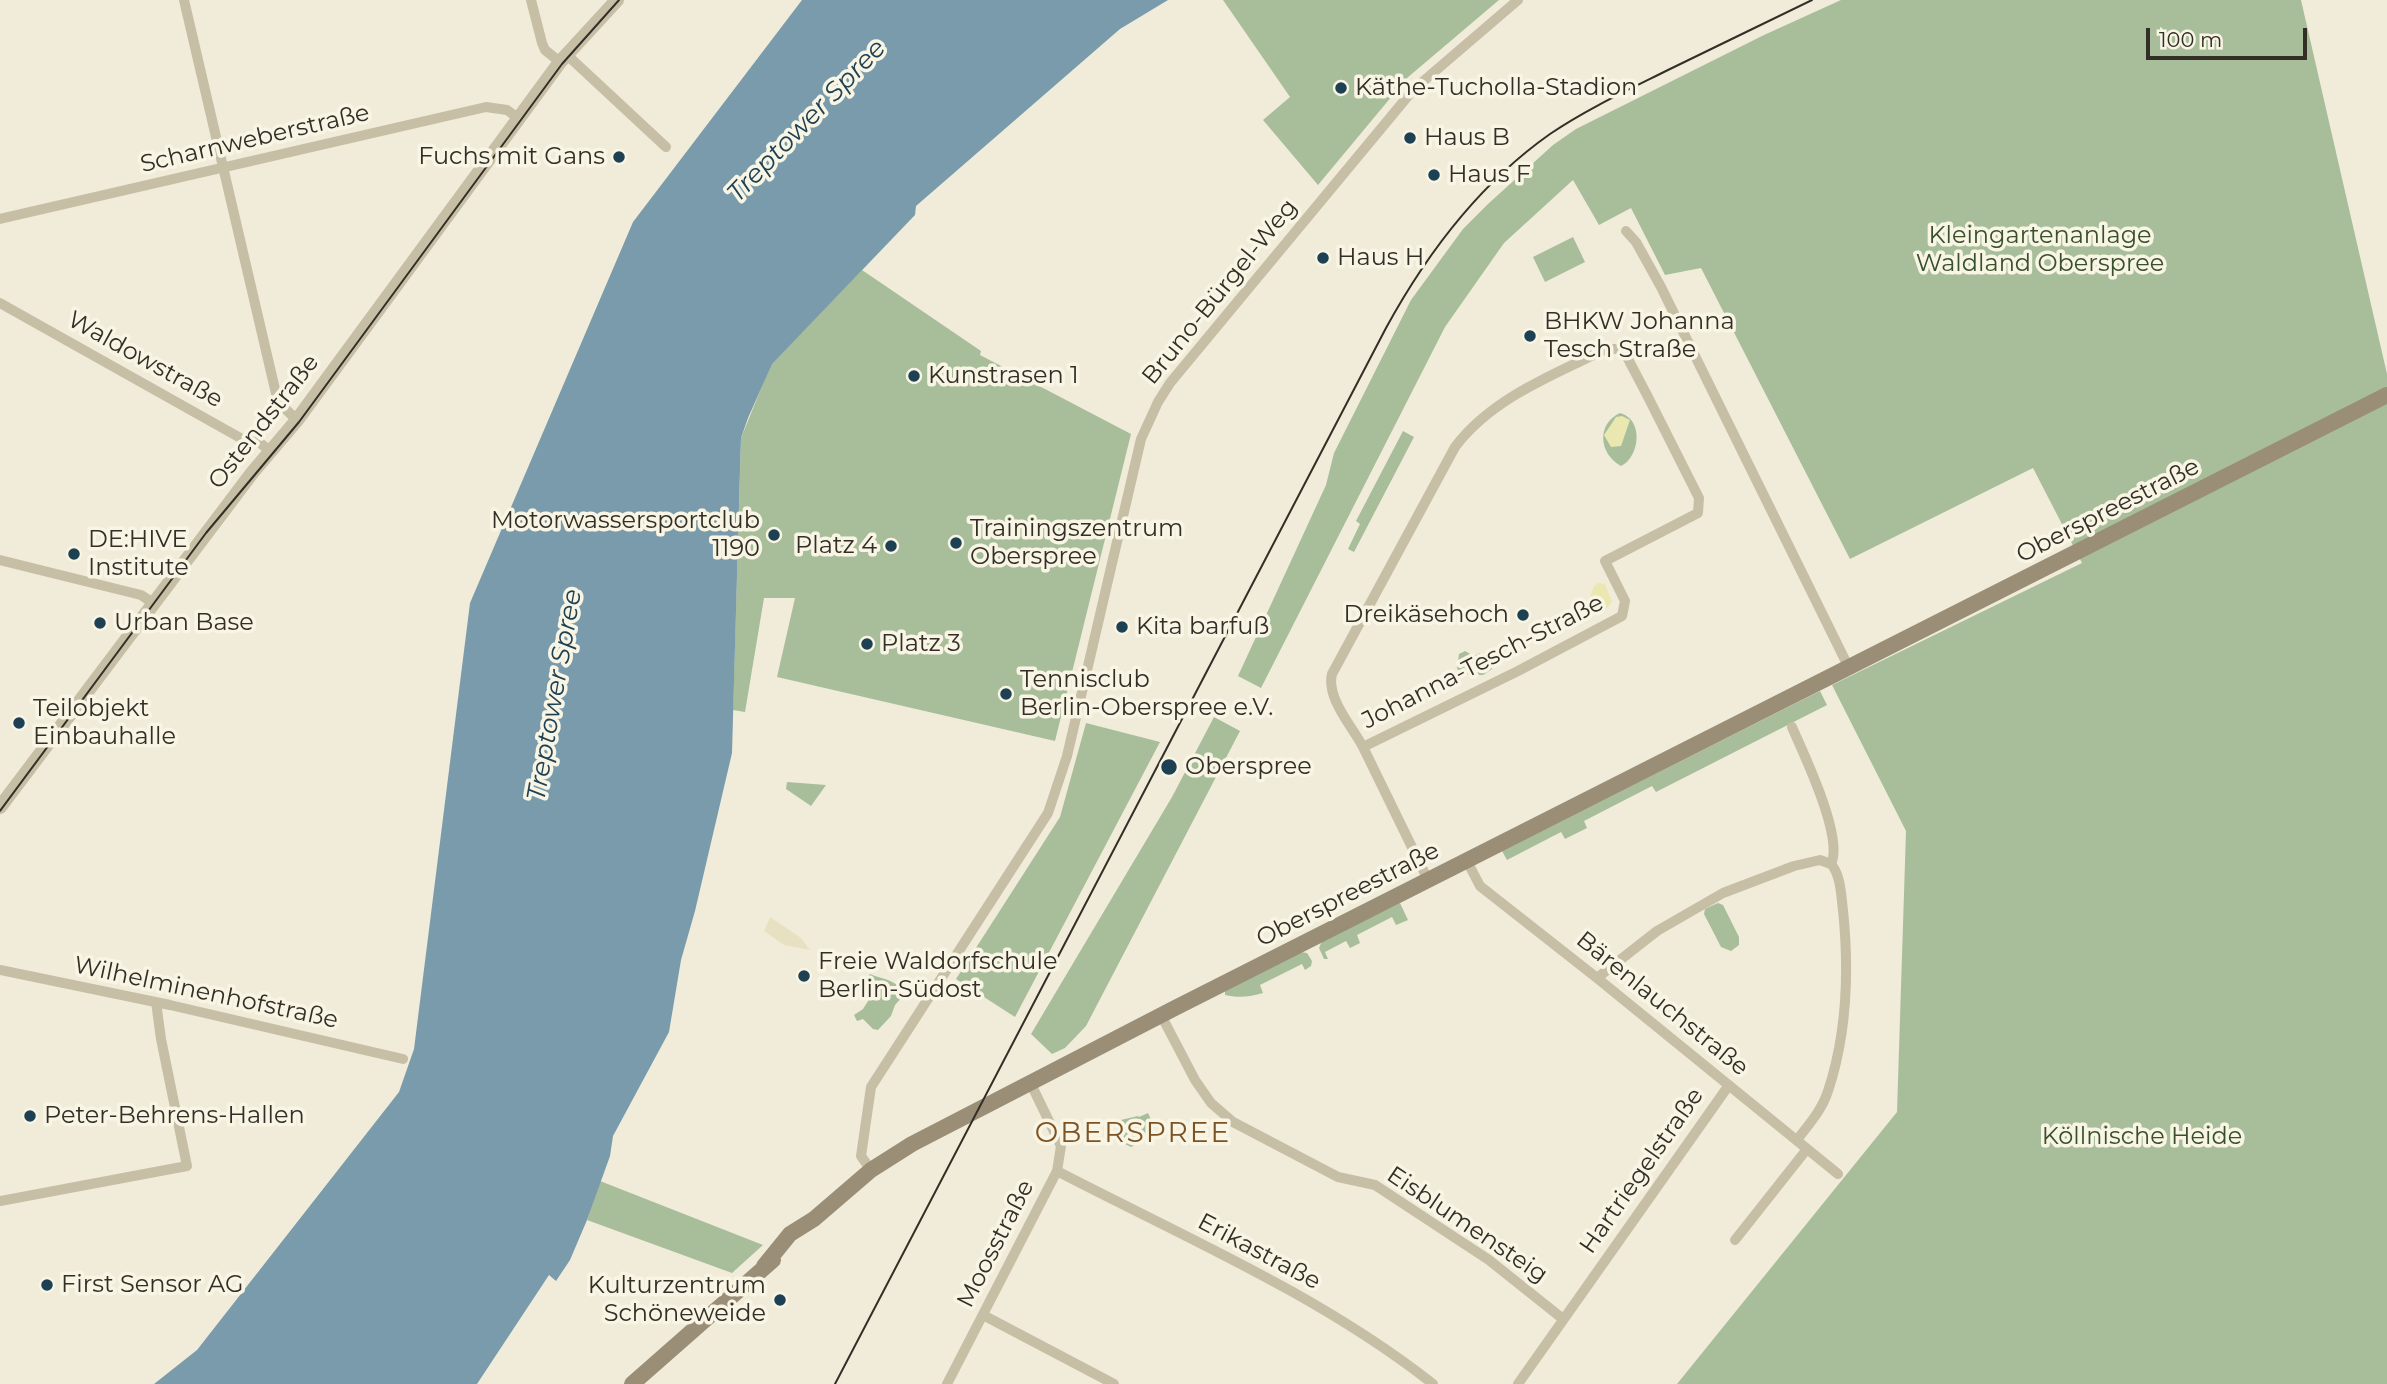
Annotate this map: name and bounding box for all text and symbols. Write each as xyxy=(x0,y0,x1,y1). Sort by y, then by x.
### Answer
scale bar xyxy=(2149,14,2310,58)
text: 100 m xyxy=(2159,27,2222,52)
water label: Treptower Spree xyxy=(721,33,893,209)
place label: Käthe-Tucholla-Stadion xyxy=(1355,74,1637,102)
marker: Käthe-Tucholla-Stadion xyxy=(1333,80,1349,96)
street label: Scharnweberstraße xyxy=(138,99,372,179)
place label: Haus B xyxy=(1424,124,1510,152)
marker: Haus B xyxy=(1402,130,1418,146)
place label: Fuchs mit Gans xyxy=(418,143,605,171)
marker: Fuchs mit Gans xyxy=(611,149,627,165)
place label: Haus F xyxy=(1448,161,1531,189)
marker: Haus F xyxy=(1426,167,1442,183)
street label: Bruno-Bürgel-Weg xyxy=(1136,193,1304,391)
park label: Kleingartenanlage Waldland Oberspree xyxy=(1916,222,2164,278)
place label: Haus H xyxy=(1337,244,1424,272)
marker: Haus H xyxy=(1315,250,1331,266)
street label: Waldowstraße xyxy=(63,306,227,414)
place label: BHKW Johanna Tesch Straße xyxy=(1544,308,1735,364)
marker: BHKW Johanna Tesch Straße xyxy=(1522,328,1538,344)
street label: Ostendstraße xyxy=(202,349,326,495)
place label: Kunstrasen 1 xyxy=(928,362,1079,390)
marker: Kunstrasen 1 xyxy=(906,368,922,384)
street label: Oberspreestraße xyxy=(2012,452,2204,570)
place label: Motorwassersportclub 1190 xyxy=(491,507,760,563)
place label: Trainingszentrum Oberspree xyxy=(970,515,1183,571)
place label: DE:HIVE Institute xyxy=(88,526,189,582)
marker: Motorwassersportclub 1190 xyxy=(766,527,782,543)
place label: Platz 4 xyxy=(795,532,877,560)
marker: Trainingszentrum Oberspree xyxy=(948,535,964,551)
marker: Platz 4 xyxy=(883,538,899,554)
marker: DE:HIVE Institute xyxy=(66,546,82,562)
water label: Treptower Spree xyxy=(521,587,589,803)
street label: Johanna-Tesch-Straße xyxy=(1357,589,1609,735)
place label: Dreikäsehoch xyxy=(1344,601,1509,629)
marker: Dreikäsehoch xyxy=(1515,607,1531,623)
place label: Urban Base xyxy=(114,609,254,637)
place label: Kita barfuß xyxy=(1136,613,1269,641)
marker: Urban Base xyxy=(92,615,108,631)
marker: Kita barfuß xyxy=(1114,619,1130,635)
place label: Platz 3 xyxy=(881,630,961,658)
marker: Platz 3 xyxy=(859,636,875,652)
place label: Tennisclub Berlin-Oberspree e.V. xyxy=(1020,666,1273,722)
marker: Tennisclub Berlin-Oberspree e.V. xyxy=(998,686,1014,702)
place label: Teilobjekt Einbauhalle xyxy=(33,695,176,751)
marker: Teilobjekt Einbauhalle xyxy=(11,715,27,731)
place label: Oberspree xyxy=(1185,753,1312,781)
marker: Oberspree xyxy=(1159,757,1179,777)
street label: Oberspreestraße xyxy=(1252,836,1444,954)
street label: Bärenlauchstraße xyxy=(1570,926,1754,1082)
place label: Freie Waldorfschule Berlin-Südost xyxy=(818,948,1057,1004)
street label: Wilhelminenhofstraße xyxy=(71,951,341,1035)
marker: Freie Waldorfschule Berlin-Südost xyxy=(796,968,812,984)
street label: Hartriegelstraße xyxy=(1574,1082,1710,1260)
place label: Peter-Behrens-Hallen xyxy=(44,1102,305,1130)
marker: Peter-Behrens-Hallen xyxy=(22,1108,38,1124)
district label: OBERSPREE xyxy=(1036,1117,1230,1151)
park label: Köllnische Heide xyxy=(2042,1123,2242,1151)
street label: Eisblumensteig xyxy=(1381,1161,1553,1289)
street label: Moosstraße xyxy=(951,1175,1041,1313)
street label: Erikastraße xyxy=(1193,1208,1325,1296)
place label: First Sensor AG xyxy=(61,1271,244,1299)
place label: Kulturzentrum Schöneweide xyxy=(588,1272,766,1328)
marker: First Sensor AG xyxy=(39,1277,55,1293)
marker: Kulturzentrum Schöneweide xyxy=(772,1292,788,1308)

